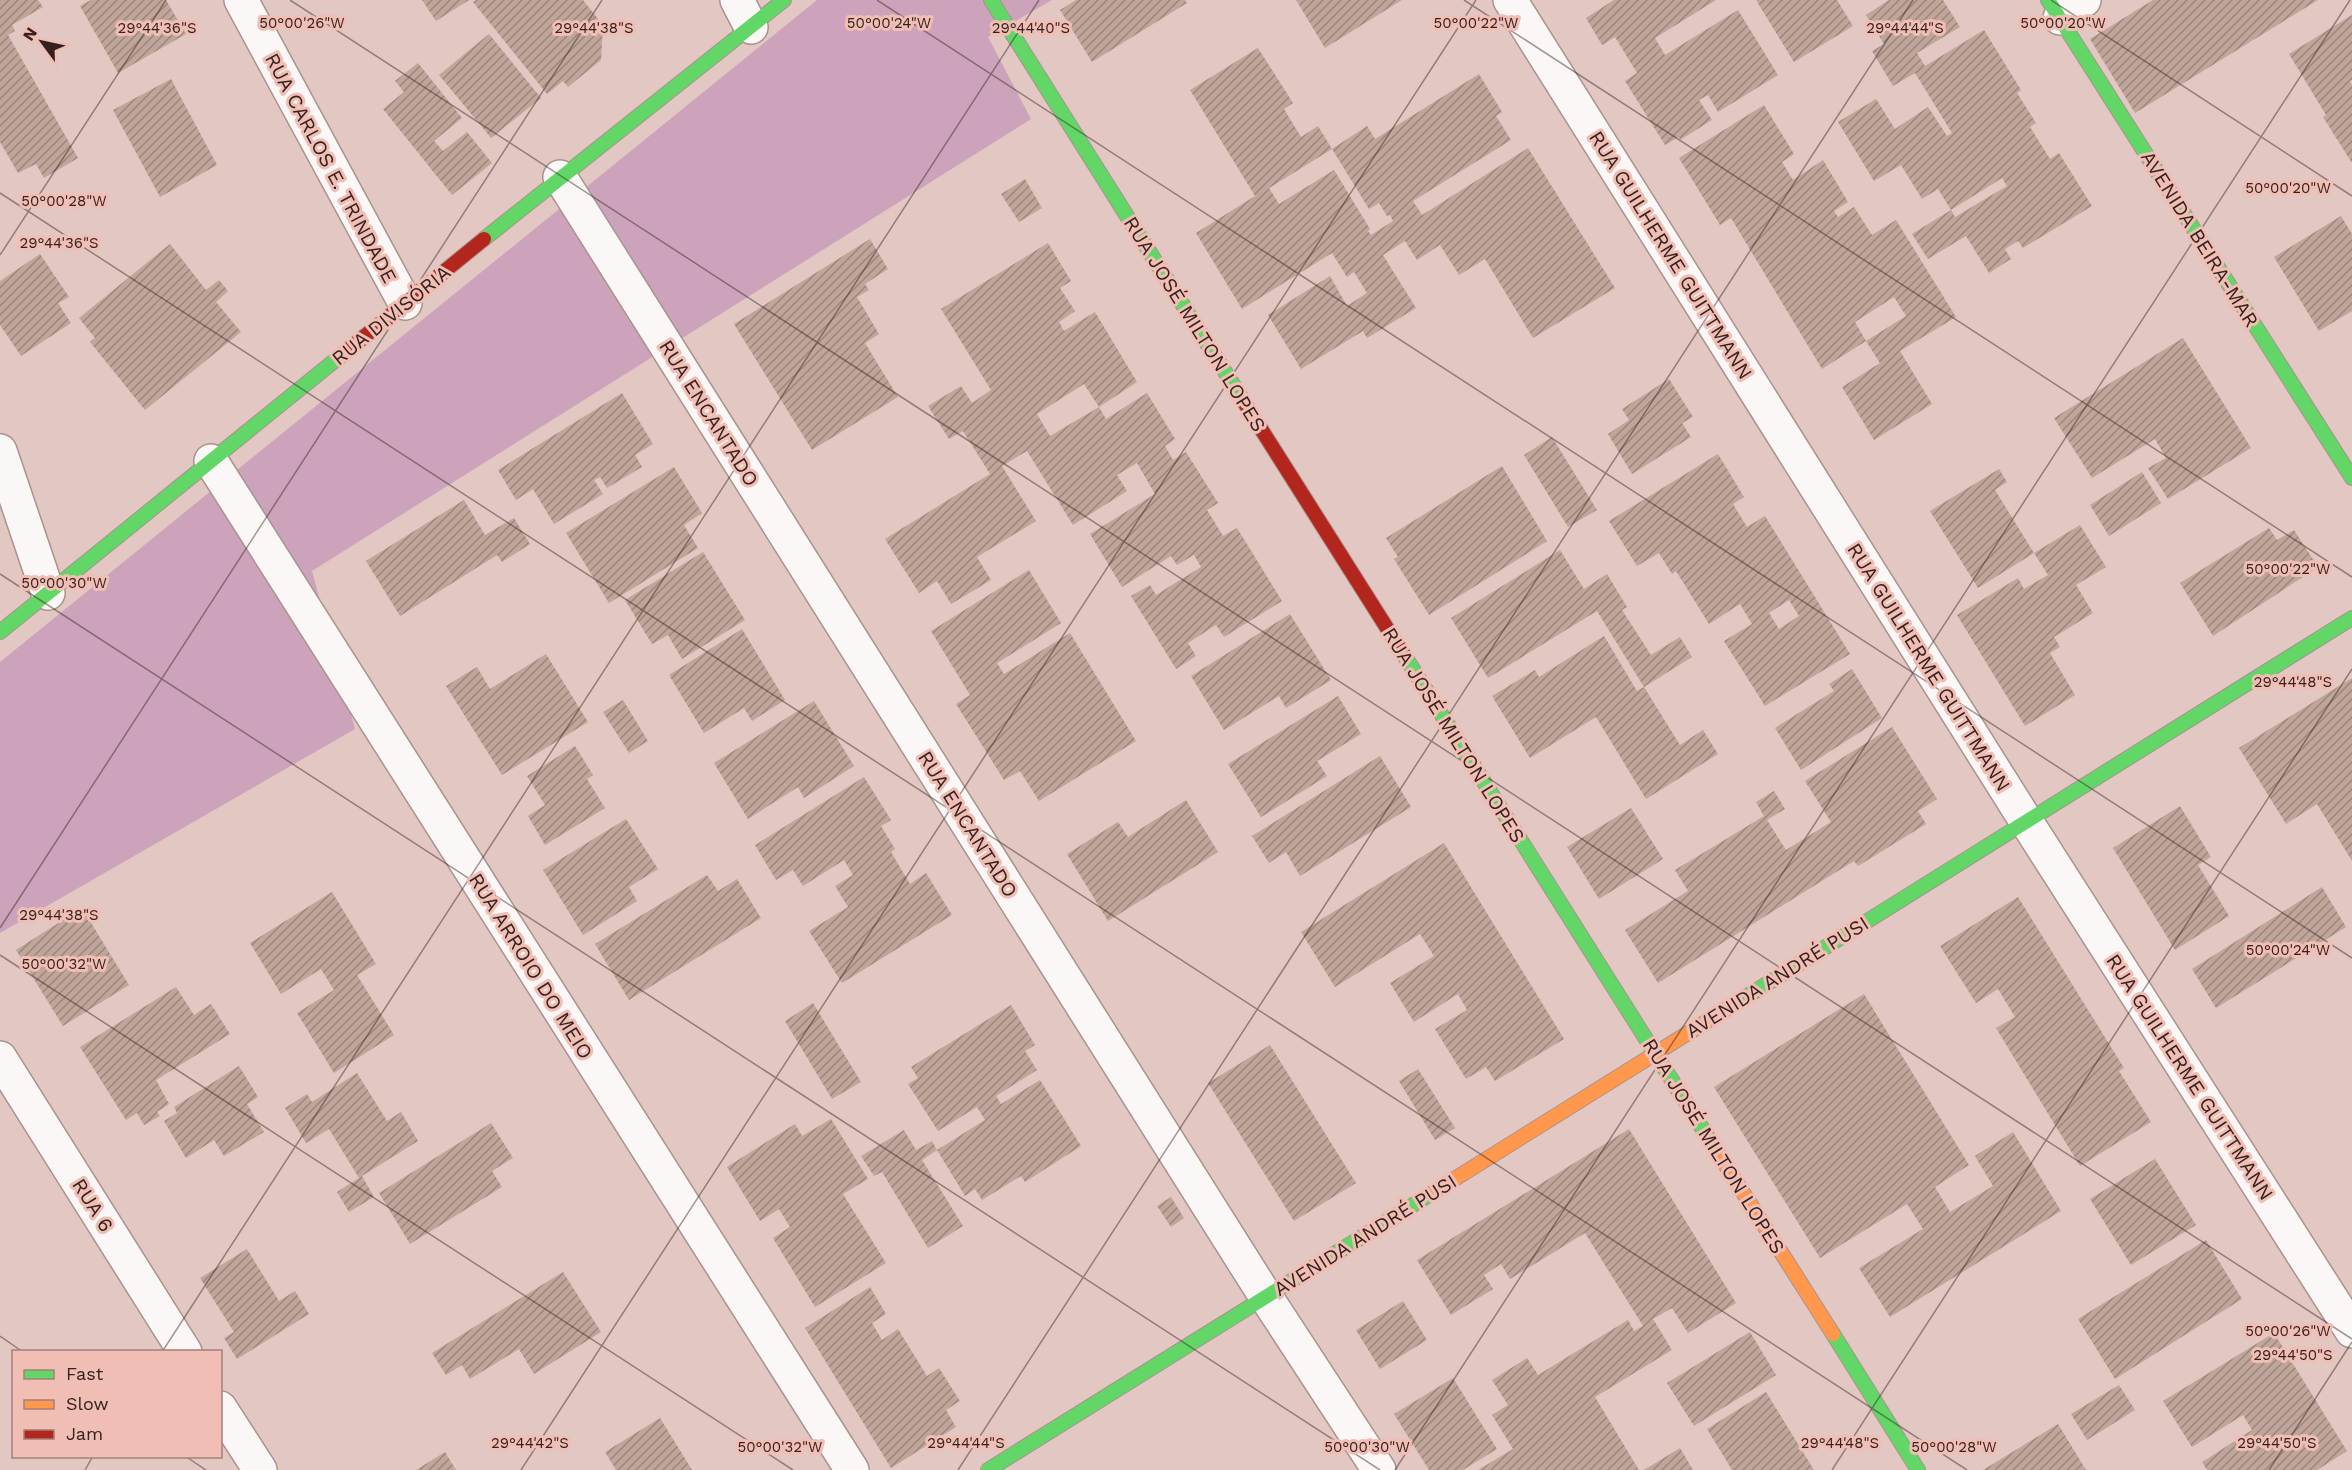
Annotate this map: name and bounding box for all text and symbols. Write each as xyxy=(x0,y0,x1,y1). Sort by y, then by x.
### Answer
north arrow xyxy=(12,12,72,72)
text: 50°00'26"W xyxy=(259,14,345,32)
text: 50°00'24"W xyxy=(847,14,931,32)
text: 50°00'22"W xyxy=(1433,14,1519,32)
text: 50°00'20"W xyxy=(2020,14,2106,32)
text: 29°44'36"S xyxy=(117,19,197,37)
text: 29°44'38"S xyxy=(554,19,634,37)
text: 29°44'40"S xyxy=(992,19,1070,37)
text: 29°44'44"S xyxy=(1866,19,1944,37)
text: N xyxy=(19,24,41,44)
street label: RUA CARLOS E. TRINDADE xyxy=(260,49,402,287)
street label: RUA GUILHERME GUITTMANN xyxy=(1584,126,1758,384)
street label: AVENIDA BEIRA-MAR xyxy=(2136,147,2264,331)
text: 50°00'20"W xyxy=(2245,179,2331,197)
text: 50°00'28"W xyxy=(21,192,107,210)
street label: RUA JOSÉ MILTON LOPES xyxy=(1119,212,1271,436)
text: 29°44'36"S xyxy=(19,234,99,252)
street label: RUA DIVISÓRIA xyxy=(327,260,455,370)
street label: RUA ENCANTADO xyxy=(654,335,764,491)
street label: RUA GUILHERME GUITTMANN xyxy=(1842,538,2016,796)
text: 50°00'22"W xyxy=(2245,560,2331,578)
text: 50°00'30"W xyxy=(21,574,107,592)
street label: RUA JOSÉ MILTON LOPES xyxy=(1378,623,1530,847)
text: 29°44'48"S xyxy=(2254,673,2332,691)
street label: RUA ENCANTADO xyxy=(913,746,1023,902)
street label: RUA ARROIO DO MEIO xyxy=(464,869,598,1063)
text: 29°44'38"S xyxy=(19,906,99,924)
street label: AVENIDA ANDRÉ PUSI xyxy=(1681,911,1873,1043)
text: 50°00'24"W xyxy=(2246,941,2330,959)
street label: RUA GUILHERME GUITTMANN xyxy=(2101,949,2279,1205)
text: 50°00'32"W xyxy=(21,955,107,973)
street label: RUA JOSÉ MILTON LOPES xyxy=(1638,1034,1790,1258)
street label: AVENIDA ANDRÉ PUSI xyxy=(1269,1169,1461,1301)
street label: RUA 6 xyxy=(67,1174,119,1236)
text: 50°00'26"W xyxy=(2245,1322,2331,1340)
text: 29°44'50"S xyxy=(2253,1346,2333,1364)
legend xyxy=(12,1350,222,1458)
text: Fast xyxy=(66,1363,104,1384)
text: Slow xyxy=(66,1393,109,1414)
text: Jam xyxy=(66,1423,103,1444)
text: 29°44'42"S xyxy=(491,1434,569,1452)
text: 29°44'44"S xyxy=(927,1434,1005,1452)
text: 29°44'48"S xyxy=(1801,1434,1879,1452)
text: 29°44'50"S xyxy=(2237,1434,2317,1452)
text: 50°00'32"W xyxy=(737,1438,823,1456)
text: 50°00'30"W xyxy=(1324,1438,1410,1456)
text: 50°00'28"W xyxy=(1911,1438,1997,1456)

